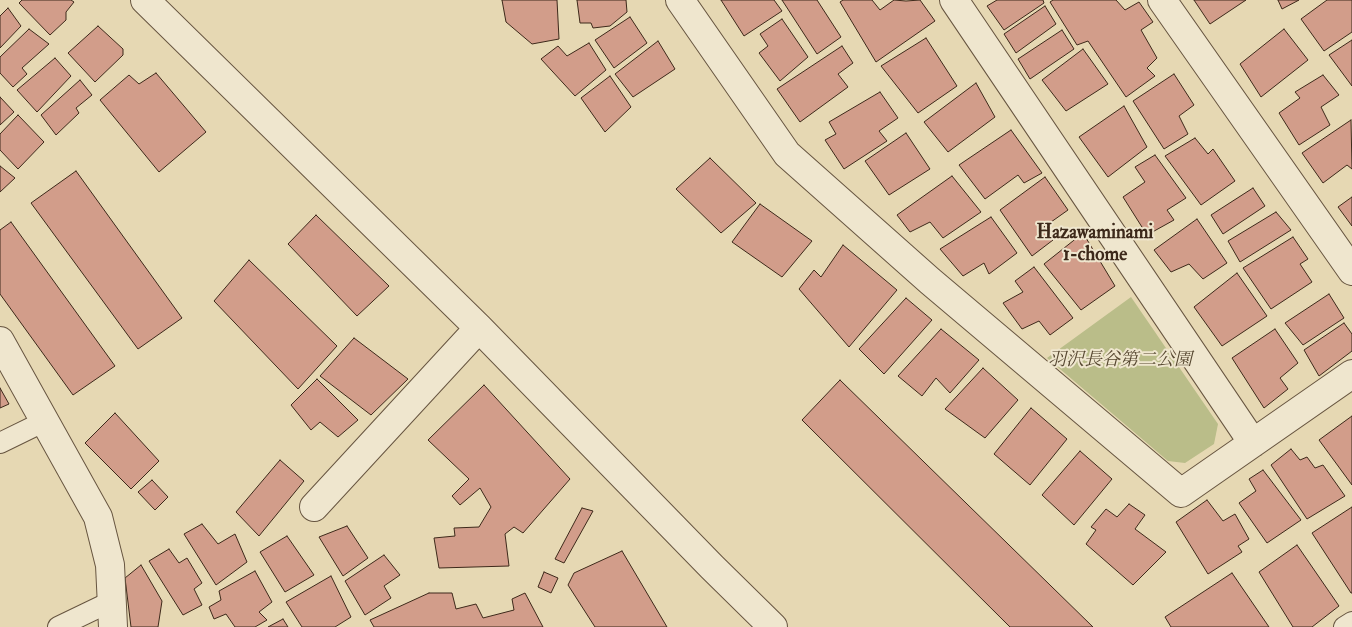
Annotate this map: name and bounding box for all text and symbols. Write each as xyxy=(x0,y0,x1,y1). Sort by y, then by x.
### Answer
district label: Hazawaminami 1-chome xyxy=(1037,223,1153,267)
park label: 羽沢長谷第二公園 xyxy=(1048,350,1192,372)

